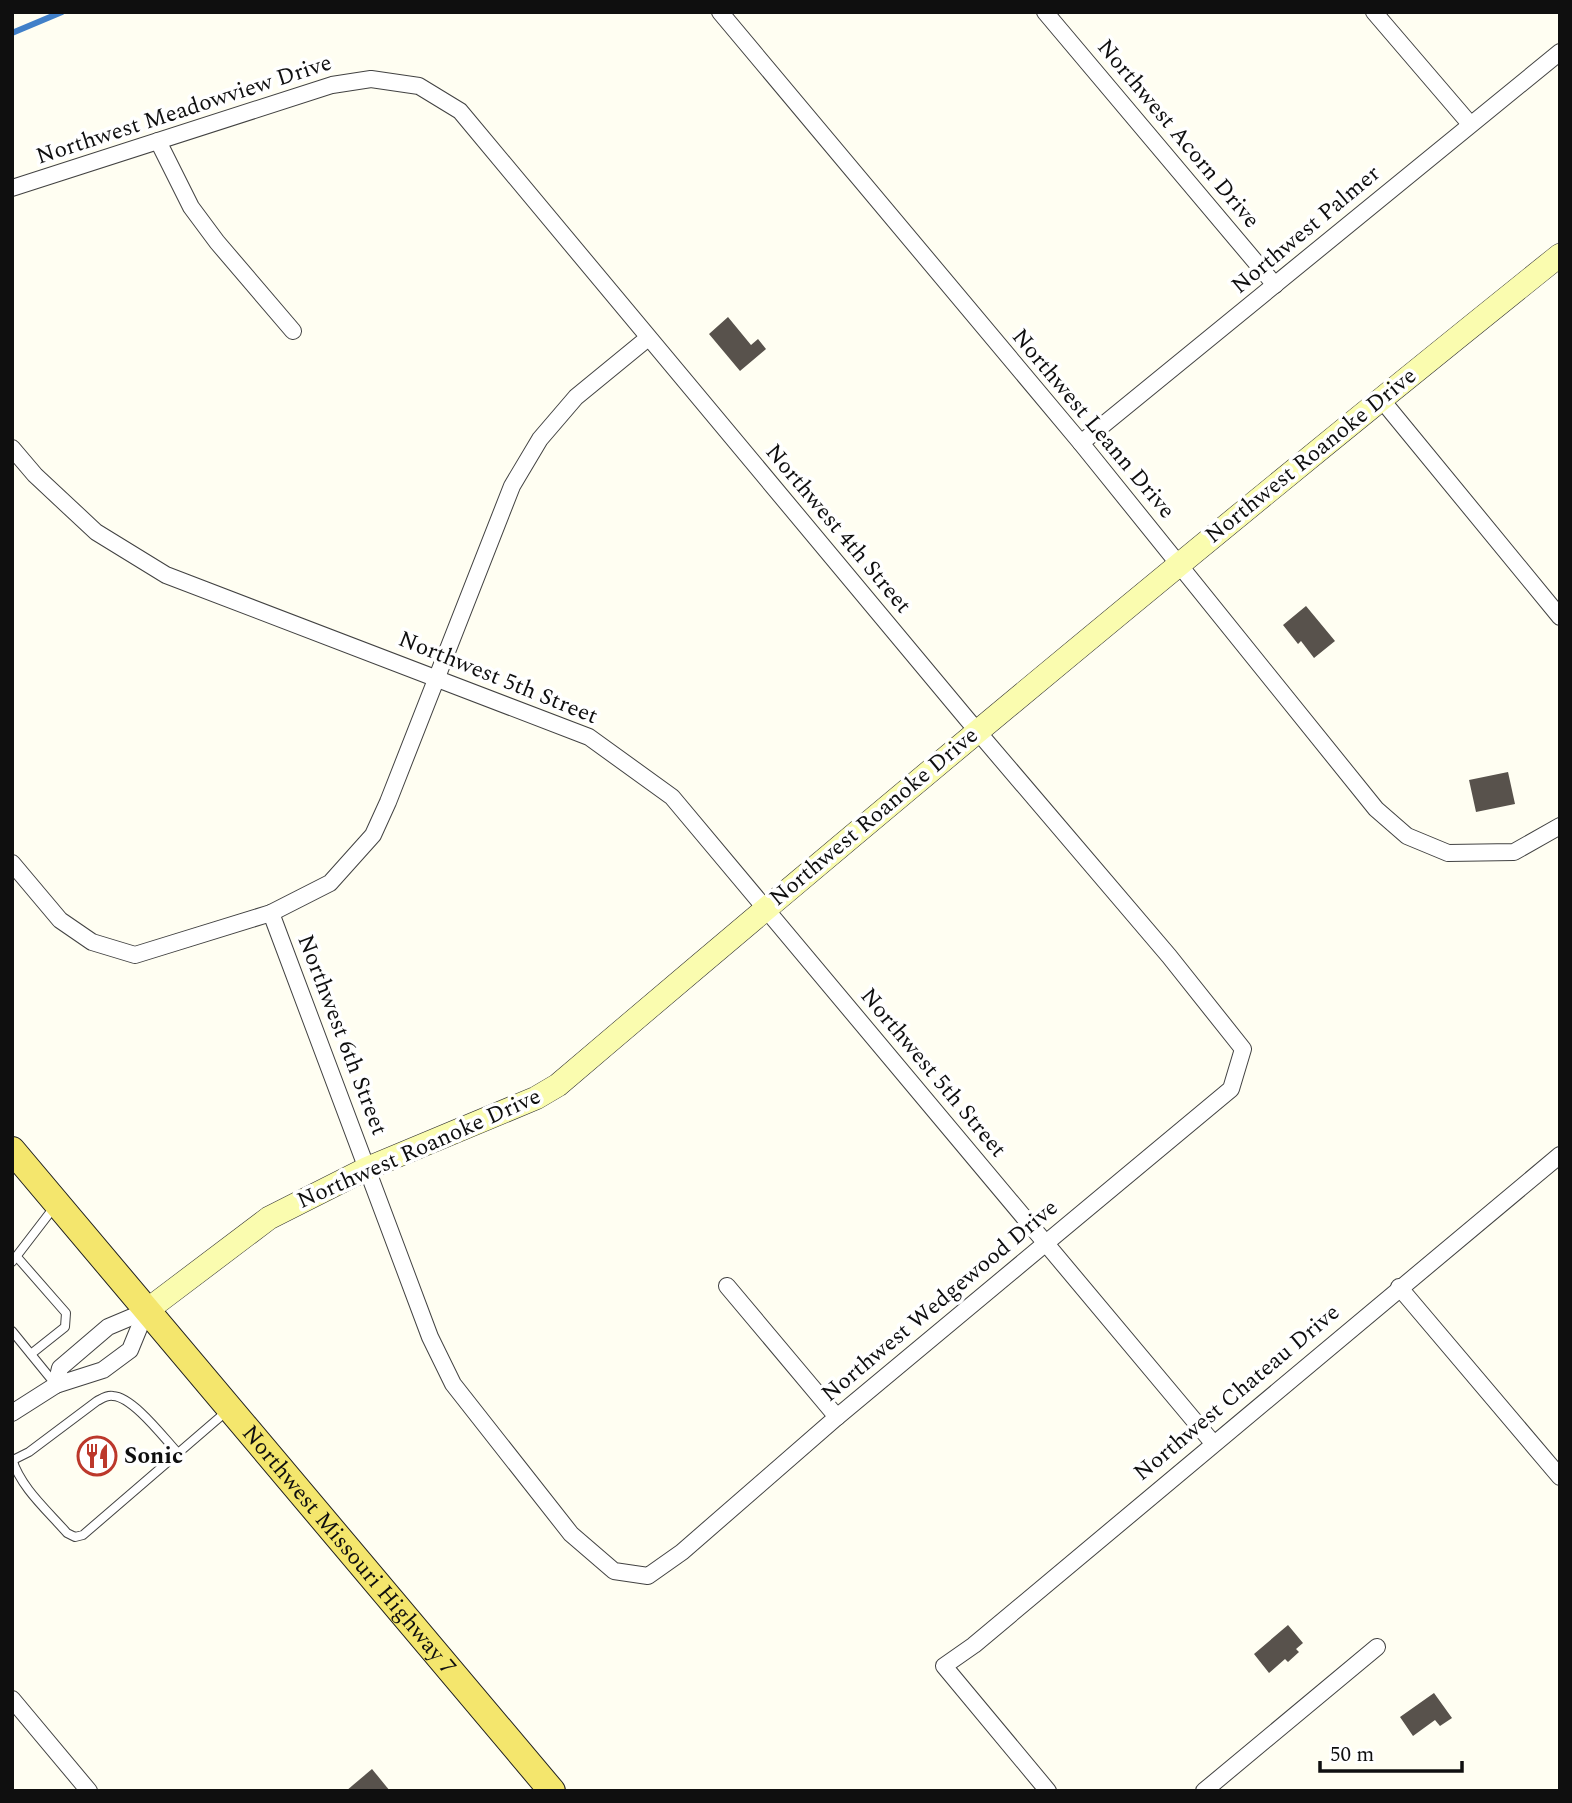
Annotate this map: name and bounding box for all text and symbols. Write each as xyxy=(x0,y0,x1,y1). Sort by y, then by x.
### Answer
street label: Northwest Acorn Drive xyxy=(1088,32,1268,236)
street label: Northwest Meadowview Drive xyxy=(32,46,336,174)
street label: Northwest Palmer xyxy=(1224,157,1388,303)
street label: Northwest Leann Drive xyxy=(1003,321,1183,527)
street label: Northwest Roanoke Drive xyxy=(1198,359,1424,553)
street label: Northwest 4th Street xyxy=(756,436,920,622)
street label: Northwest 5th Street xyxy=(393,622,603,734)
street label: Northwest Roanoke Drive xyxy=(762,719,986,915)
street label: Northwest 6th Street xyxy=(288,930,396,1140)
street label: Northwest 5th Street xyxy=(851,980,1015,1166)
street label: Northwest Roanoke Drive xyxy=(291,1079,547,1219)
street label: Northwest Wedgewood Drive xyxy=(814,1191,1066,1411)
street label: Northwest Chateau Drive xyxy=(1126,1296,1348,1490)
street label: Northwest Missouri Highway 7 xyxy=(233,1417,465,1683)
restaurant icon: Sonic xyxy=(76,1435,118,1477)
place label: Sonic xyxy=(124,1439,183,1474)
scale bar xyxy=(1320,1730,1462,1774)
text: 50 m xyxy=(1330,1739,1374,1771)

